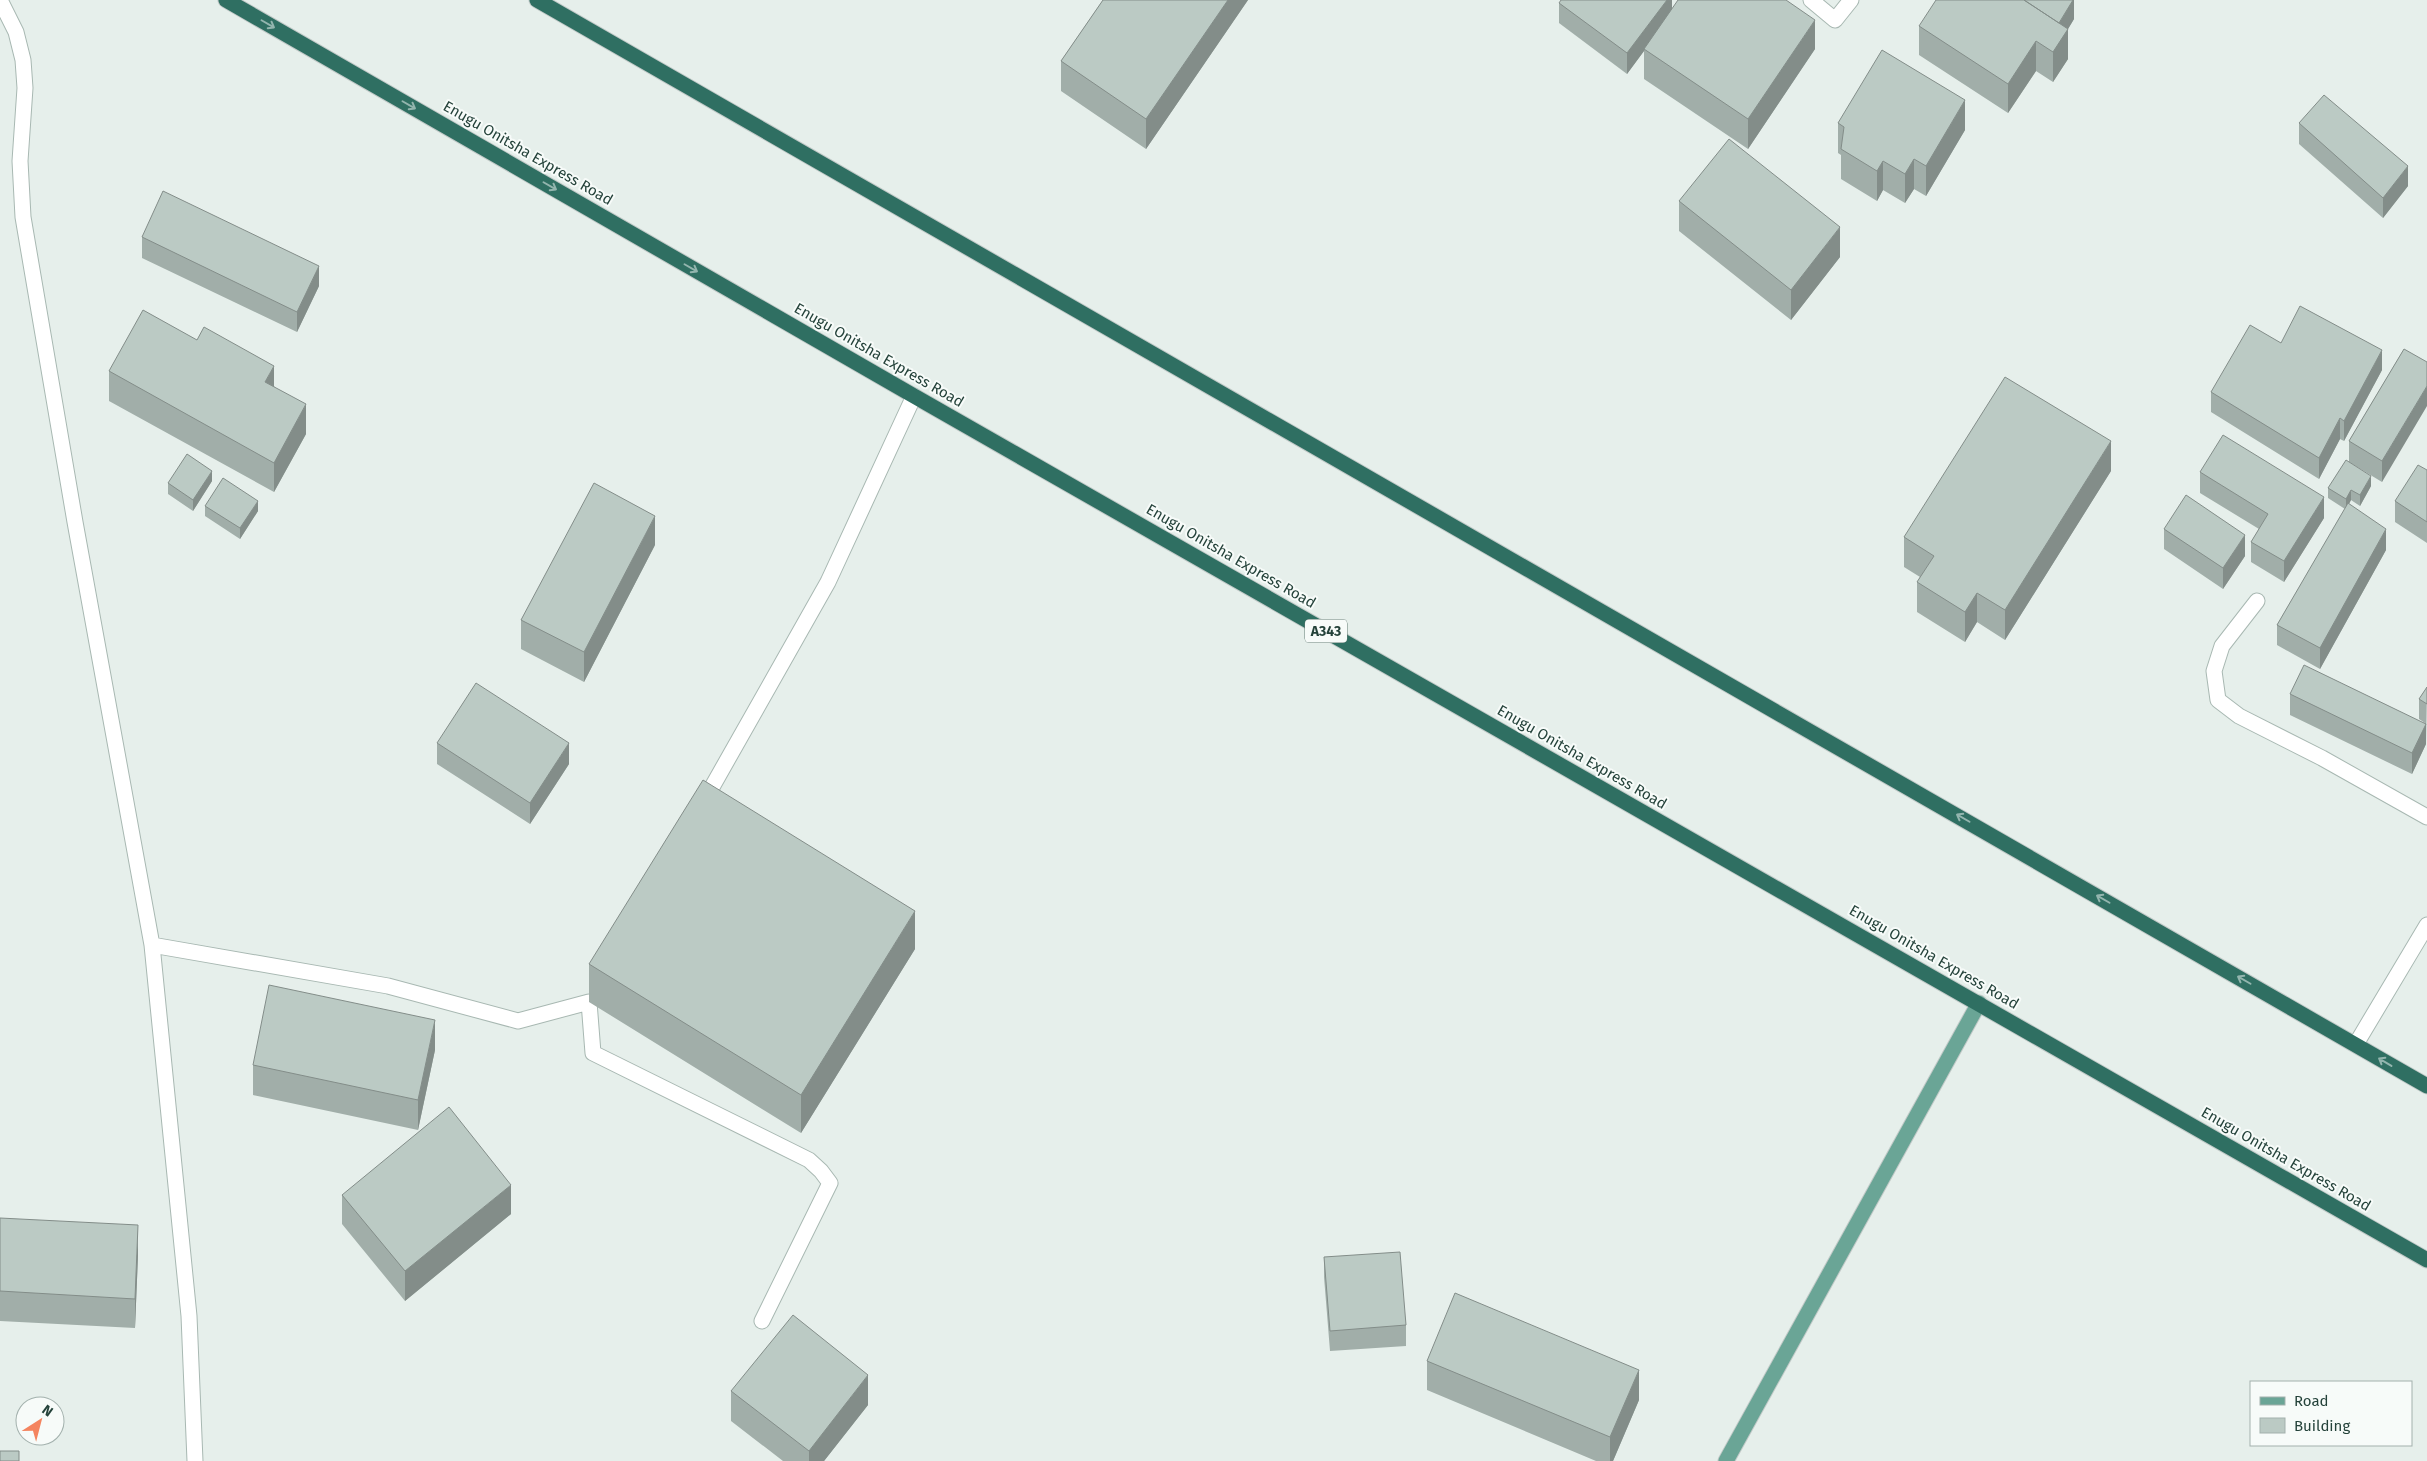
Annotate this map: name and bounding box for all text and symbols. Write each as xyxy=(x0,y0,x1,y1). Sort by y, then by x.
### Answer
one-way arrow xyxy=(261,20,275,30)
street label: Enugu Onitsha Express Road xyxy=(440,97,616,209)
one-way arrow xyxy=(402,101,416,111)
one-way arrow xyxy=(543,182,557,192)
one-way arrow xyxy=(683,263,698,273)
street label: Enugu Onitsha Express Road xyxy=(791,299,967,411)
street label: Enugu Onitsha Express Road xyxy=(1143,500,1319,612)
road number: A343 xyxy=(1305,620,1347,642)
street label: Enugu Onitsha Express Road xyxy=(1494,701,1670,813)
one-way arrow xyxy=(1956,813,1970,823)
one-way arrow xyxy=(2097,894,2111,904)
street label: Enugu Onitsha Express Road xyxy=(1846,901,2022,1013)
one-way arrow xyxy=(2238,975,2252,985)
one-way arrow xyxy=(2379,1056,2393,1066)
street label: Enugu Onitsha Express Road xyxy=(2198,1103,2374,1215)
legend xyxy=(2250,1381,2412,1446)
text: Road xyxy=(2294,1392,2329,1410)
north arrow xyxy=(15,1396,65,1446)
text: N xyxy=(39,1401,56,1420)
text: Building xyxy=(2294,1417,2350,1435)

